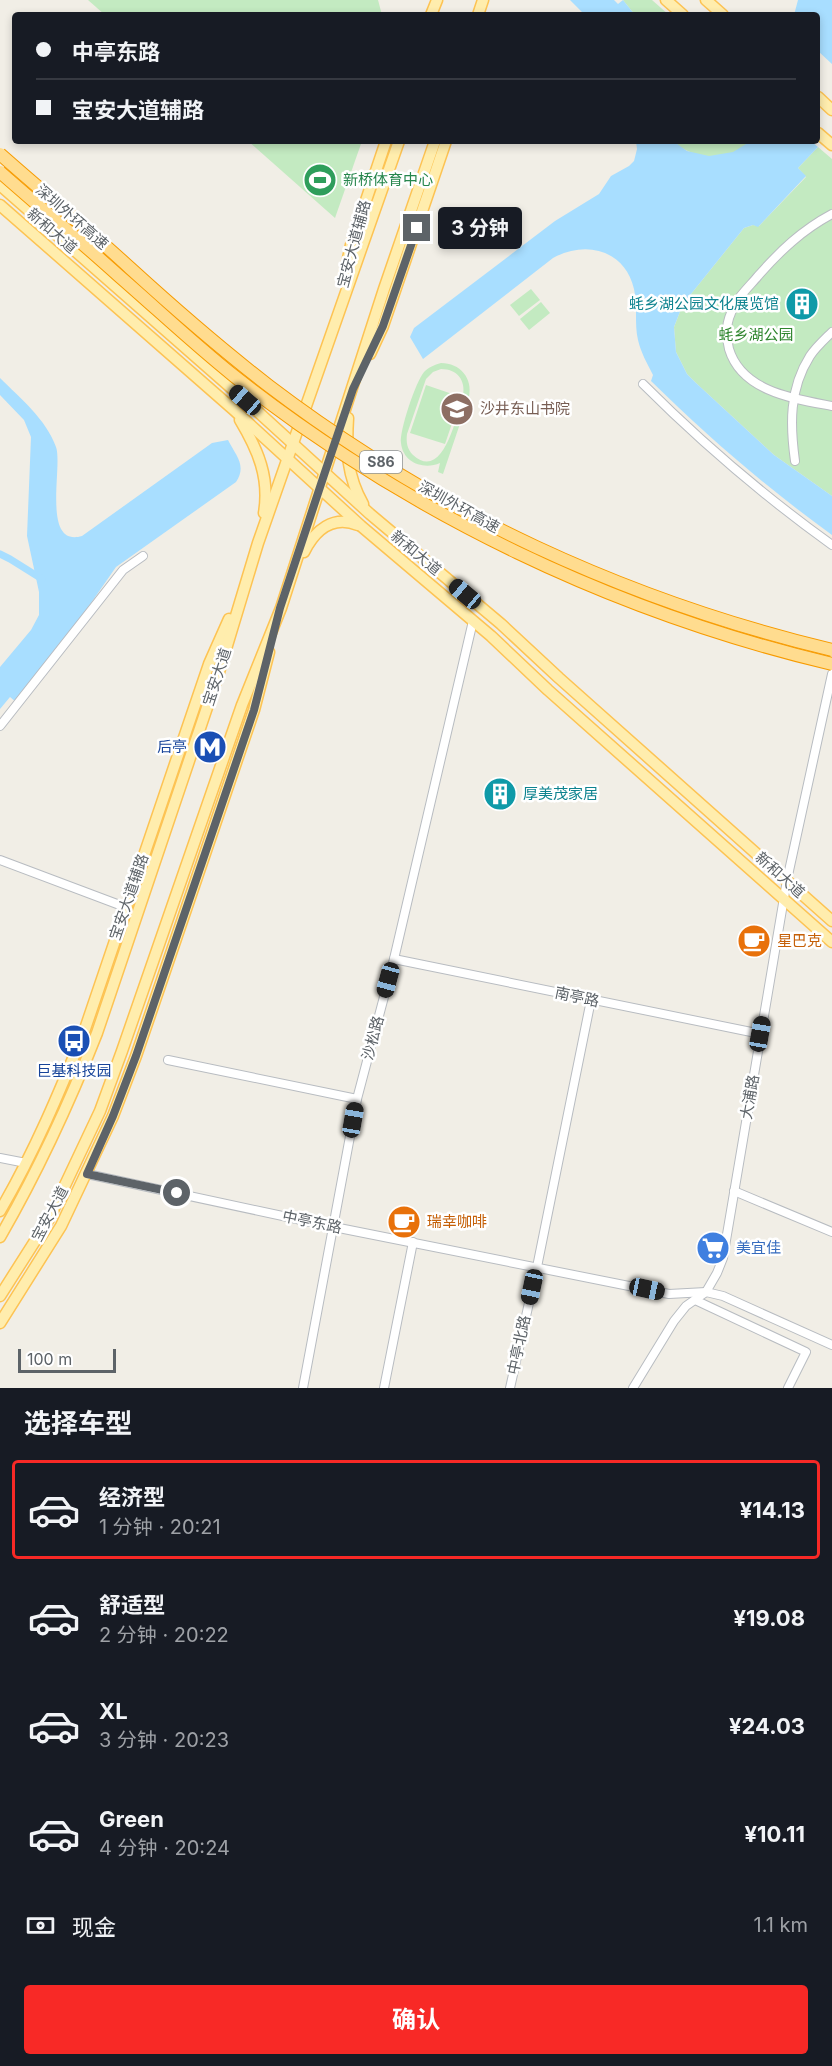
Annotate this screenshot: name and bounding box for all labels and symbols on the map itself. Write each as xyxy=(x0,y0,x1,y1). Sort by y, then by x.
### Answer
sports icon: 新桥体育中心 xyxy=(302,162,338,198)
place label: 新桥体育中心 xyxy=(343,170,433,189)
street label: 深圳外环高速 xyxy=(32,180,113,253)
street label: 宝安大道辅路 xyxy=(333,198,374,290)
street label: 新和大道 xyxy=(23,204,81,257)
callout: 3 分钟 xyxy=(438,207,522,249)
route end xyxy=(403,214,430,241)
building icon: 蚝乡湖公园文化展览馆 xyxy=(784,286,820,322)
place label: 蚝乡湖公园文化展览馆 xyxy=(629,294,779,313)
park label: 蚝乡湖公园 xyxy=(718,325,794,344)
car xyxy=(226,381,264,419)
school or university icon: 沙井东山书院 xyxy=(439,391,475,427)
place label: 沙井东山书院 xyxy=(480,399,570,418)
road number: S86 xyxy=(360,451,402,473)
street label: 深圳外环高速 xyxy=(415,476,503,537)
street label: 新和大道 xyxy=(387,526,445,579)
car xyxy=(445,576,485,612)
street label: 宝安大道 xyxy=(198,645,235,708)
metro station icon: 后亭 xyxy=(192,729,228,765)
place label: 后亭 xyxy=(157,737,187,756)
building icon: 厚美茂家居 xyxy=(482,776,518,812)
place label: 厚美茂家居 xyxy=(523,784,598,803)
street label: 新和大道 xyxy=(752,847,809,902)
street label: 宝安大道辅路 xyxy=(105,851,152,942)
cafe icon: 星巴克 xyxy=(736,923,772,959)
place label: 星巴克 xyxy=(777,931,822,950)
car xyxy=(375,960,401,1000)
street label: 南亭路 xyxy=(553,983,601,1010)
street label: 沙松路 xyxy=(358,1014,388,1062)
car xyxy=(748,1015,772,1053)
bus stop icon: 巨基科技园 xyxy=(56,1023,92,1059)
place label: 巨基科技园 xyxy=(36,1061,112,1080)
street label: 大浦路 xyxy=(736,1073,763,1121)
car xyxy=(341,1101,365,1139)
route start xyxy=(163,1179,190,1206)
street label: 宝安大道 xyxy=(27,1183,72,1245)
cafe icon: 瑞幸咖啡 xyxy=(386,1204,422,1240)
street label: 中亭东路 xyxy=(281,1206,343,1237)
place label: 瑞幸咖啡 xyxy=(427,1212,487,1231)
supermarket icon: 美宜佳 xyxy=(695,1230,731,1266)
place label: 美宜佳 xyxy=(736,1238,781,1257)
car xyxy=(519,1268,545,1306)
car xyxy=(628,1276,666,1302)
street label: 中亭北路 xyxy=(503,1314,534,1376)
scale bar xyxy=(18,1346,116,1374)

